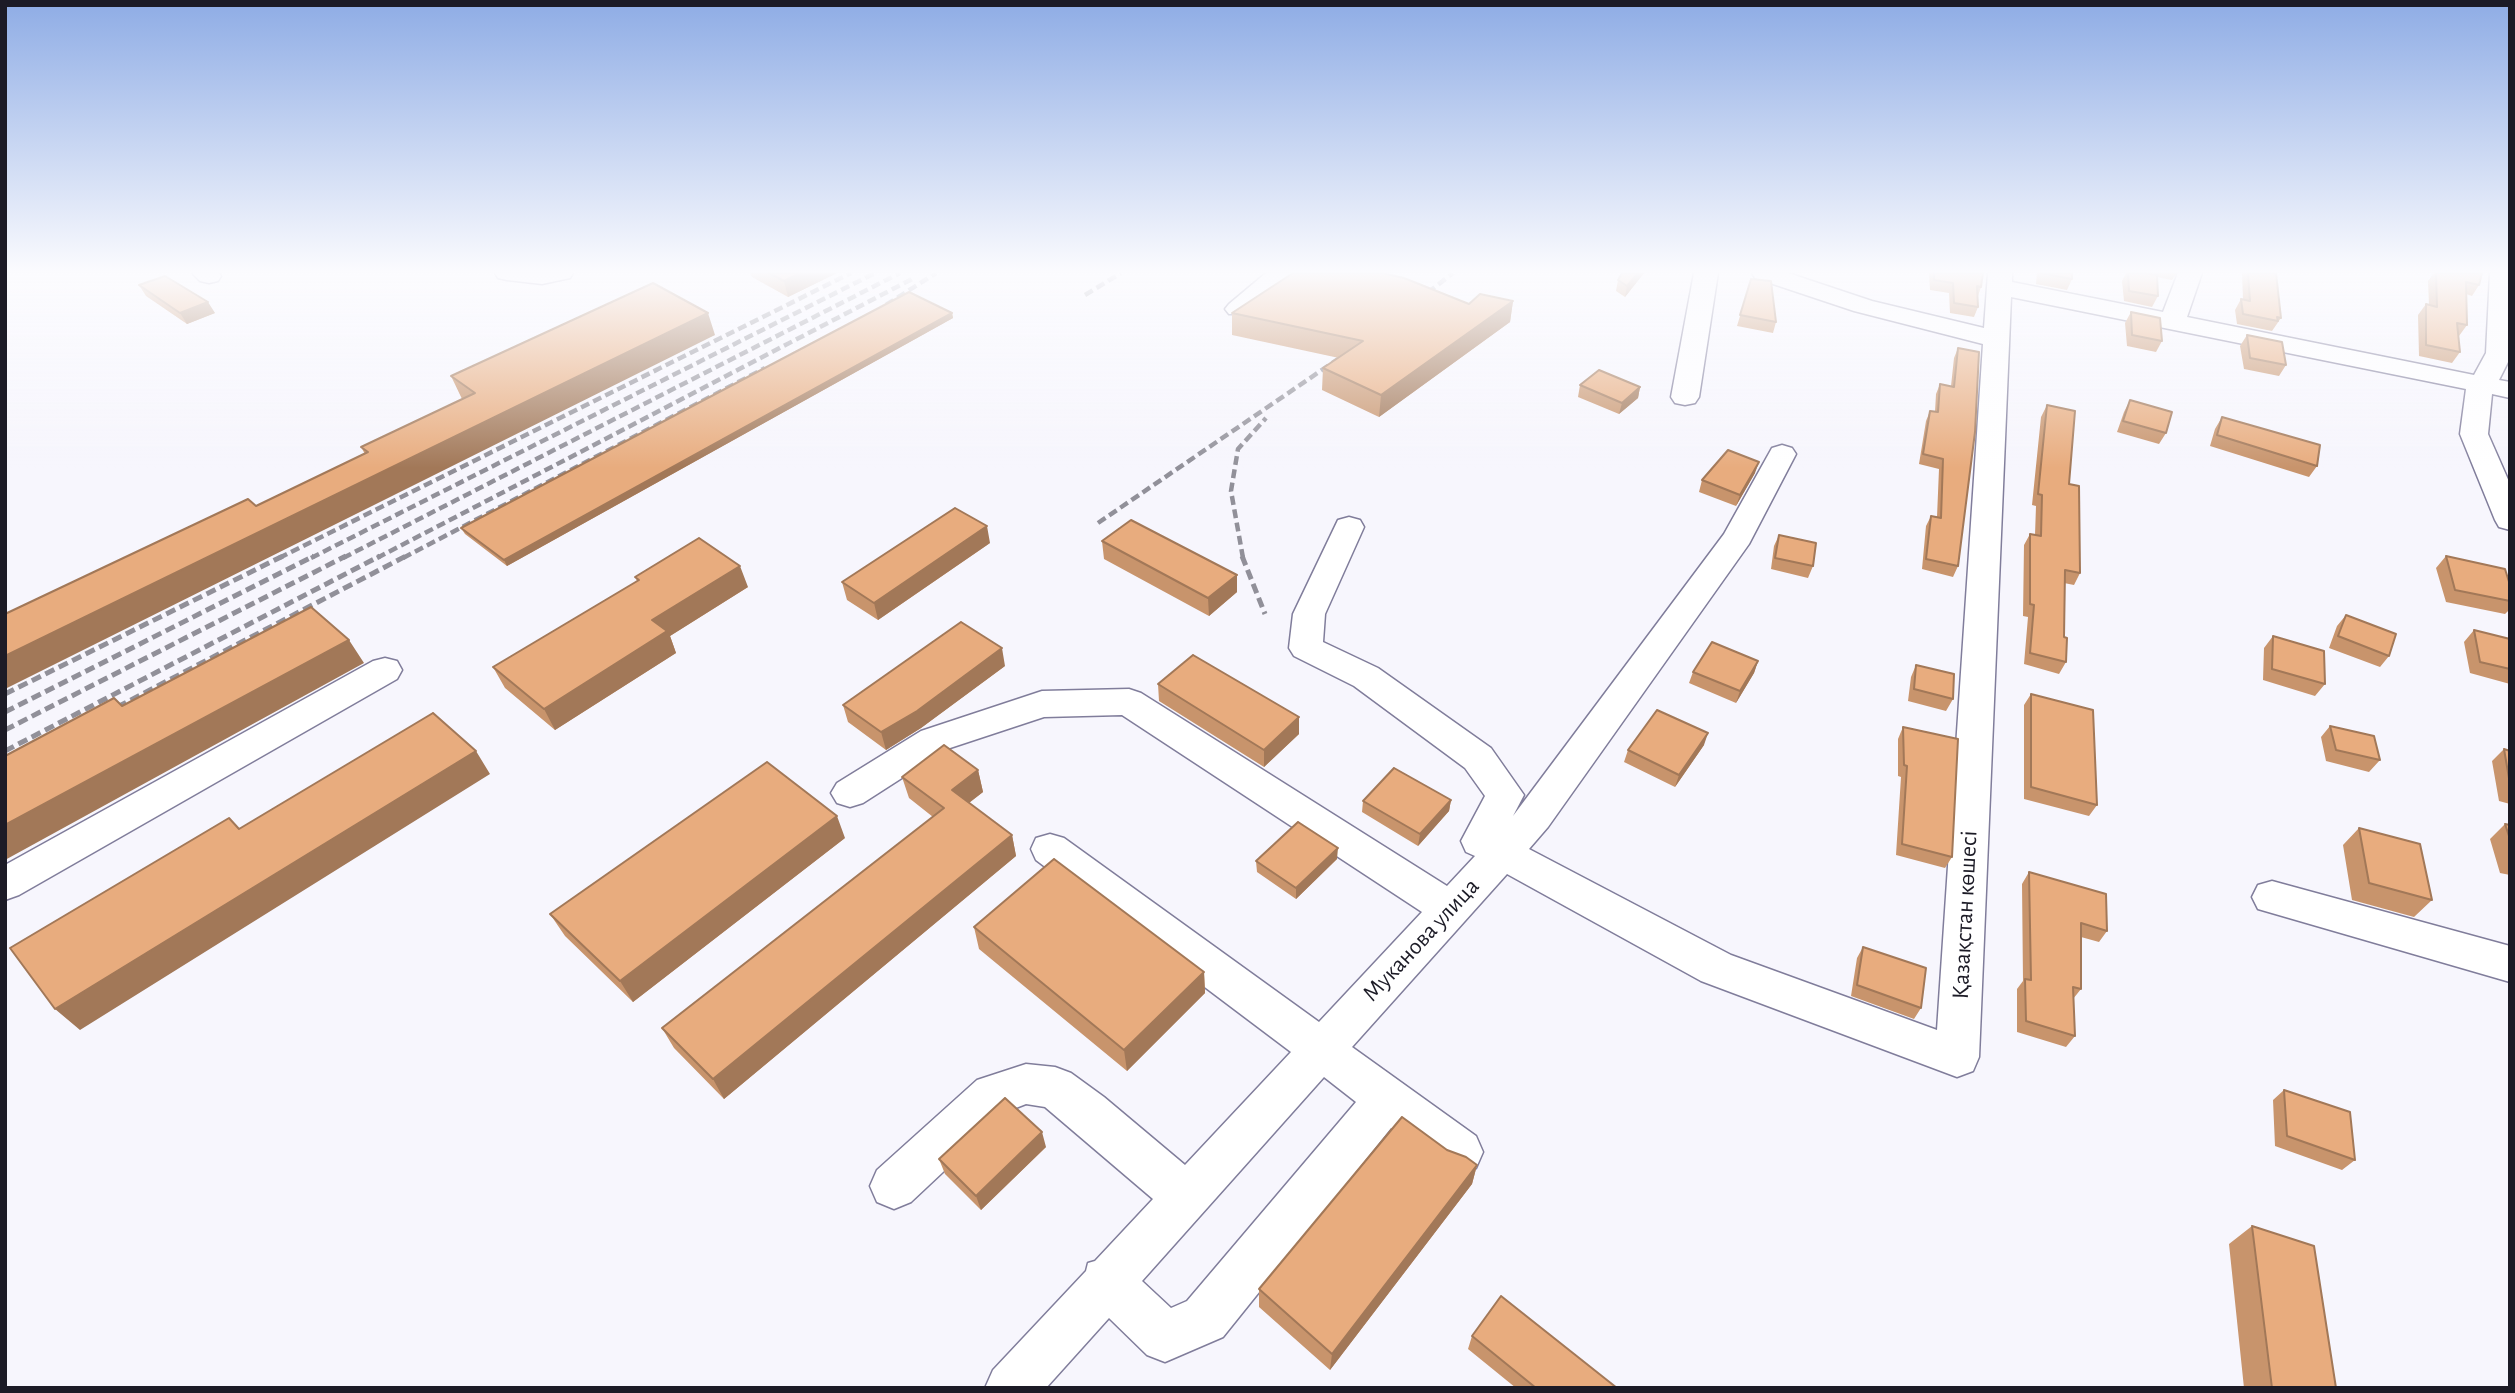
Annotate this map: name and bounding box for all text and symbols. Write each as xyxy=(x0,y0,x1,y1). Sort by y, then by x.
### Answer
street label: Қазақстан көшесі xyxy=(1946,830,1984,1000)
street label: Муканова улица xyxy=(1357,872,1485,1008)

